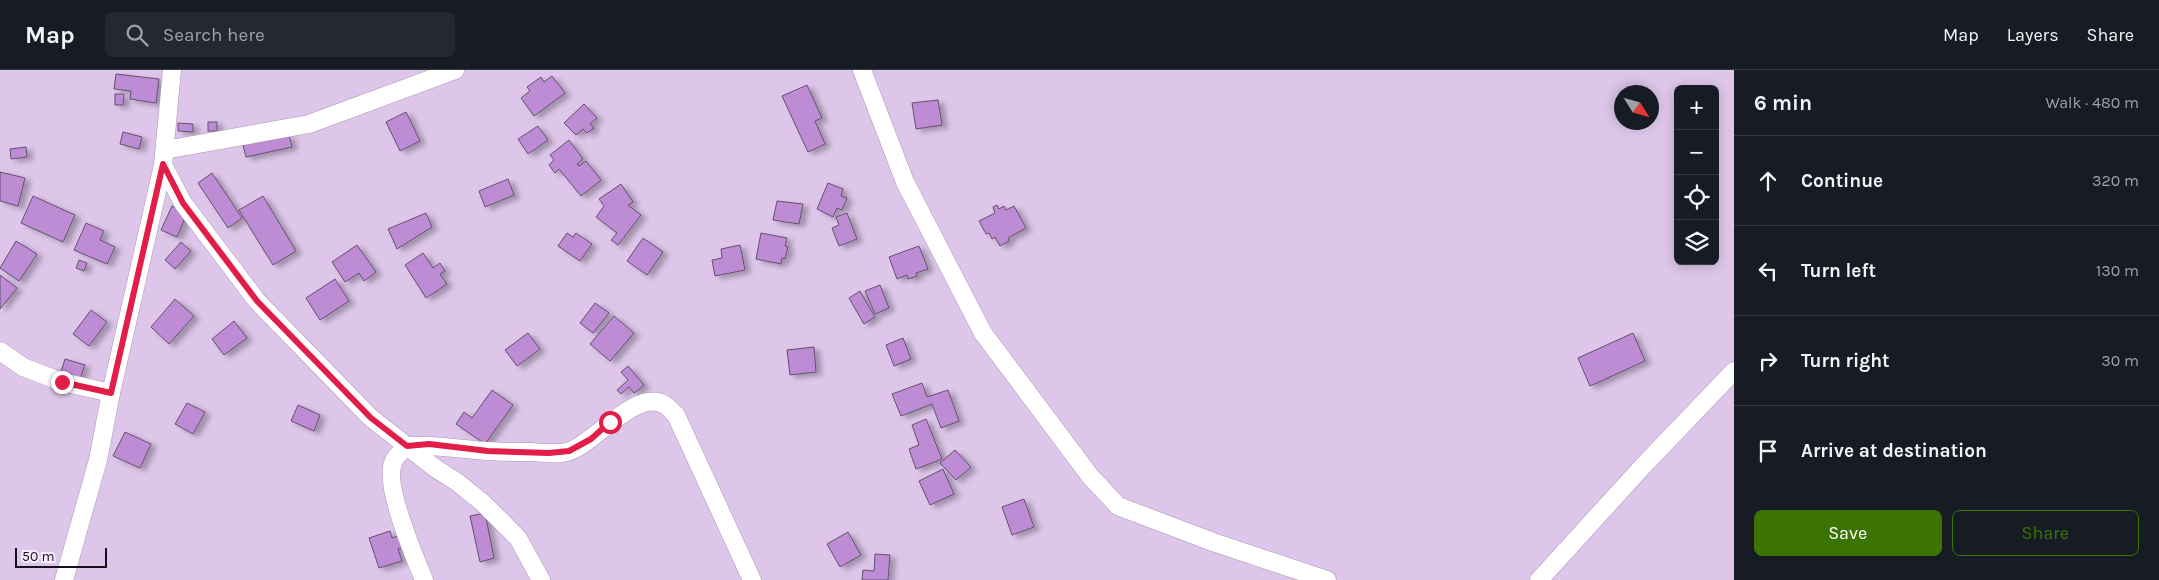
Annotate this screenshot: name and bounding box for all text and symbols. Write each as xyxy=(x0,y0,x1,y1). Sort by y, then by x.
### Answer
search box xyxy=(105,12,455,57)
text: Map xyxy=(25,21,75,49)
icon: search xyxy=(123,21,151,49)
text: Search here xyxy=(163,24,265,46)
text: Map xyxy=(1943,24,1979,46)
text: Layers xyxy=(2007,24,2059,46)
text: Share xyxy=(2087,24,2134,46)
north arrow xyxy=(1614,85,1659,130)
map controls xyxy=(1674,85,1719,265)
button: + xyxy=(1674,85,1719,130)
text: 6 min xyxy=(1754,91,1812,115)
text: Walk · 480 m xyxy=(2045,93,2139,112)
button: − xyxy=(1674,130,1719,175)
icon: ahead xyxy=(1754,167,1782,195)
text: Continue xyxy=(1801,170,1883,192)
text: 320 m xyxy=(2092,171,2139,190)
button: locate xyxy=(1674,175,1719,220)
button: layers xyxy=(1674,220,1719,265)
icon: left xyxy=(1754,257,1782,285)
text: Turn left xyxy=(1801,260,1876,282)
text: 130 m xyxy=(2096,261,2139,280)
icon: right xyxy=(1754,347,1782,375)
text: Turn right xyxy=(1801,350,1890,372)
text: 30 m xyxy=(2101,351,2139,370)
route end xyxy=(51,371,74,394)
route start xyxy=(599,411,622,434)
icon: arrive xyxy=(1754,437,1782,465)
text: Arrive at destination xyxy=(1801,440,1987,462)
button: Save xyxy=(1754,510,1942,556)
button: Share xyxy=(1952,510,2139,556)
scale bar xyxy=(15,545,108,568)
text: 50 m xyxy=(22,548,55,565)

